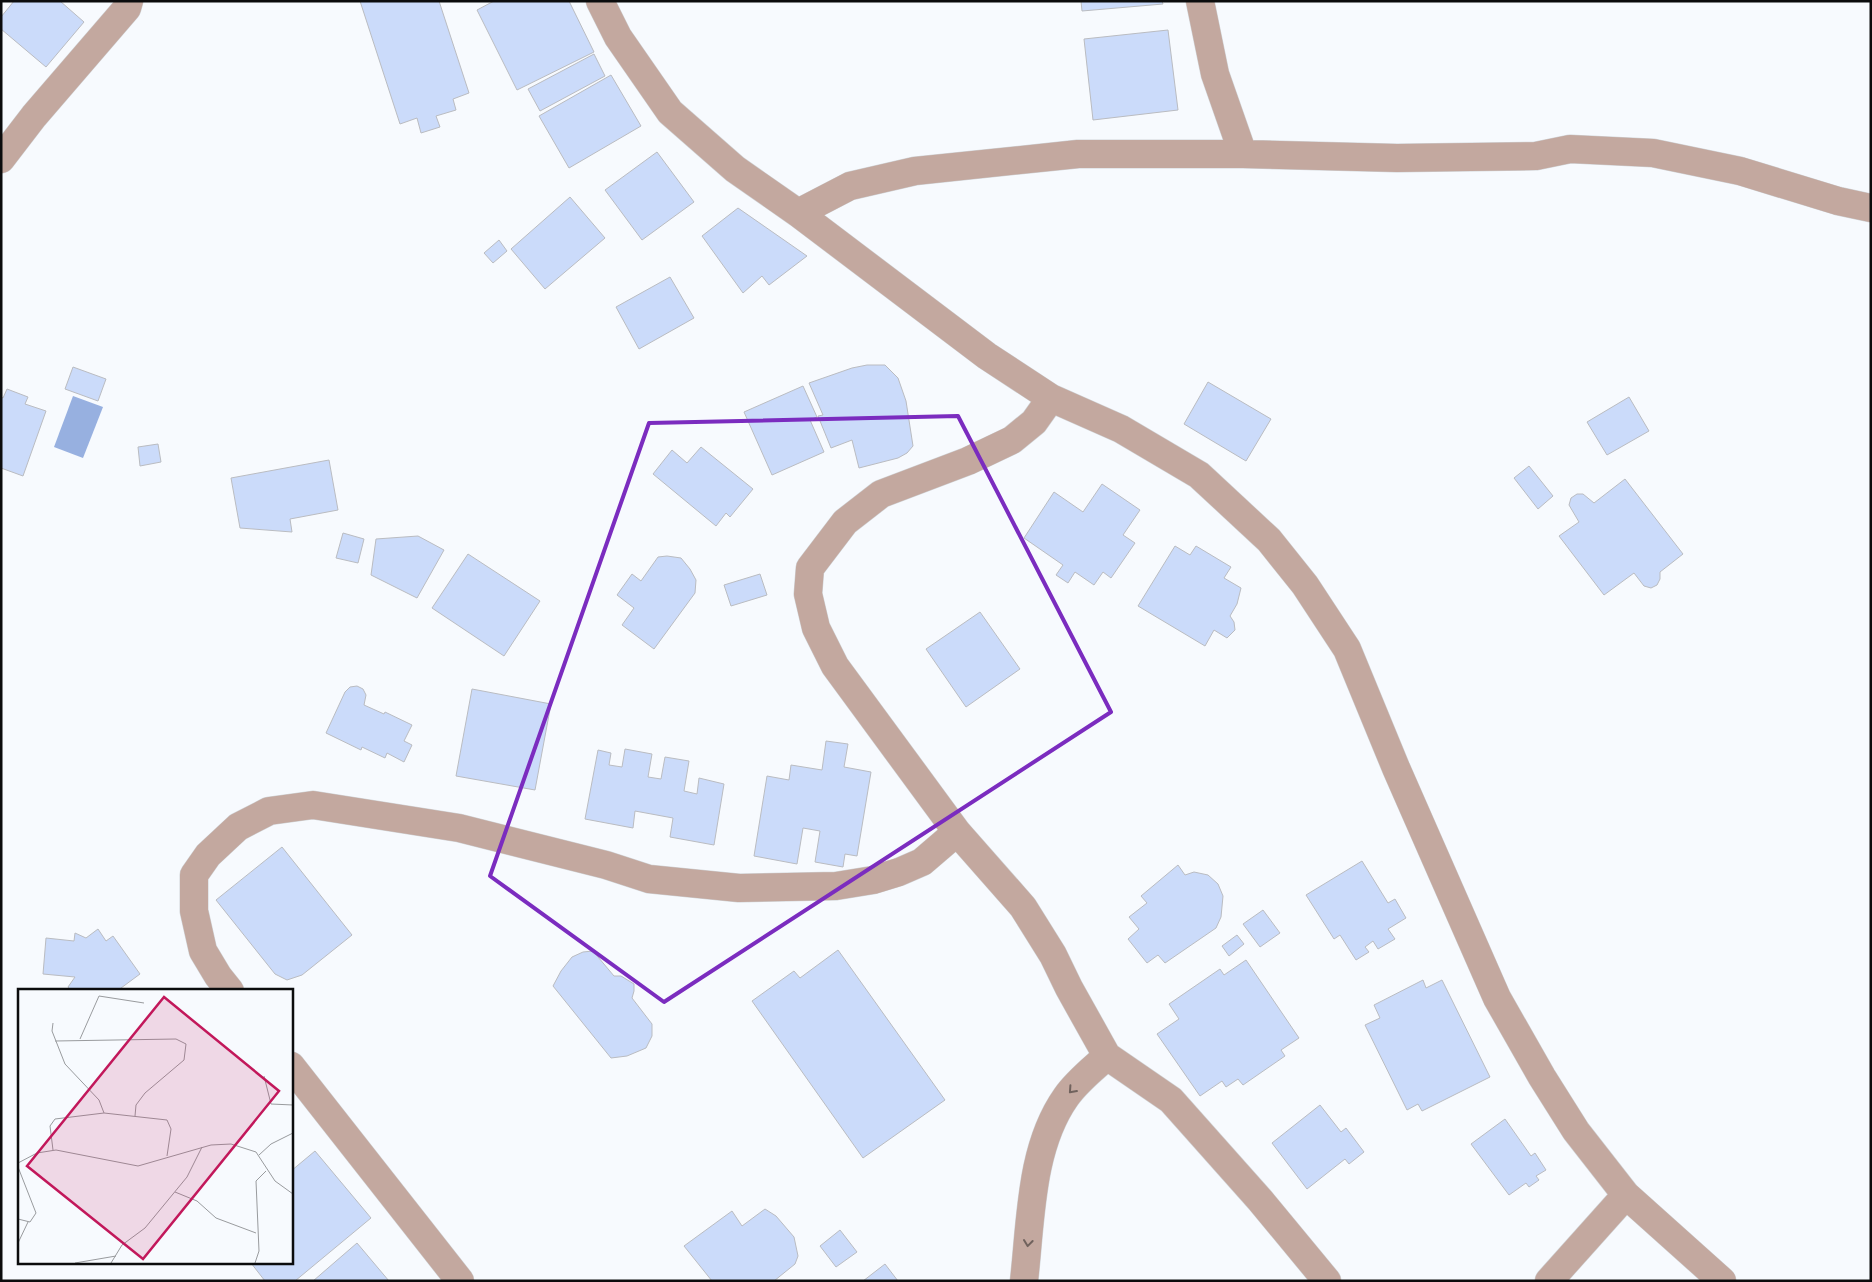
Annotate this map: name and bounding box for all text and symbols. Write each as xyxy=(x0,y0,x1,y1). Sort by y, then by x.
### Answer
inset map xyxy=(18,989,292,1264)
one-way arrow xyxy=(1069,1085,1078,1094)
one-way arrow xyxy=(1023,1240,1034,1248)

